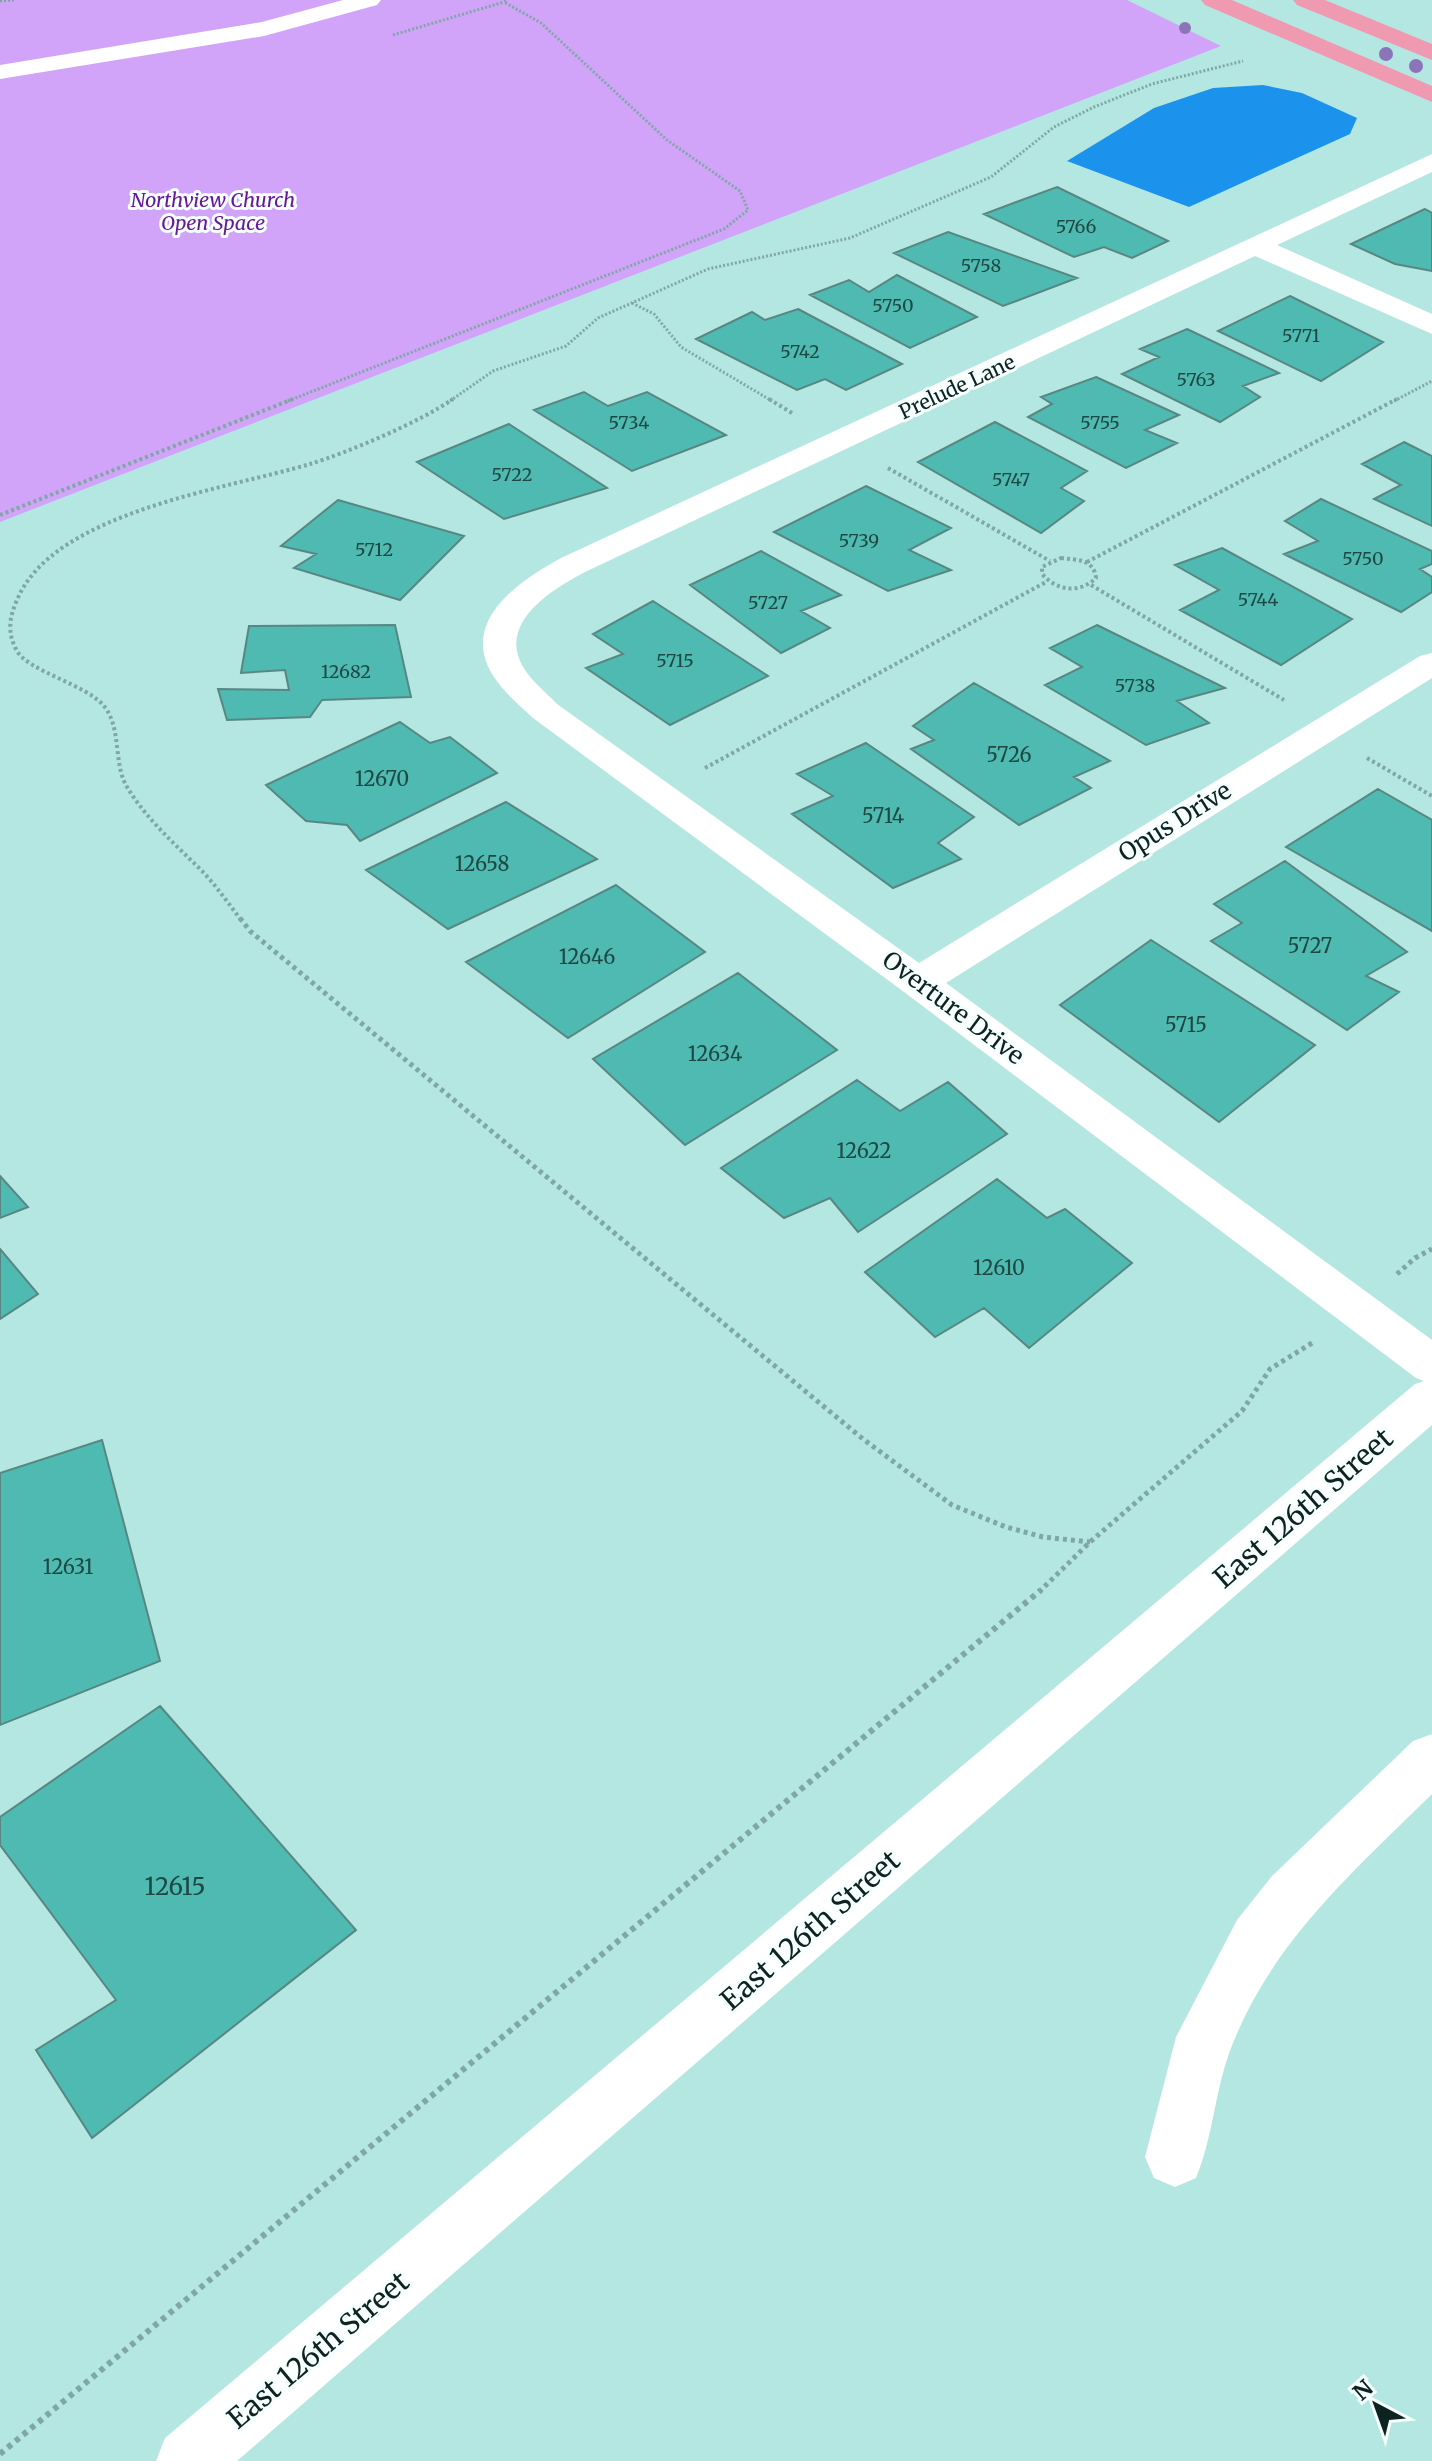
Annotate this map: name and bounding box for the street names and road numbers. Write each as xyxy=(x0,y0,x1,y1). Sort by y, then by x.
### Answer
street label: Prelude Lane xyxy=(895,349,1019,424)
street label: Opus Drive xyxy=(1113,775,1237,868)
street label: Overture Drive xyxy=(876,944,1030,1071)
street label: East 126th Street xyxy=(1206,1420,1400,1596)
street label: East 126th Street xyxy=(713,1842,907,2018)
street label: East 126th Street xyxy=(220,2264,416,2436)

